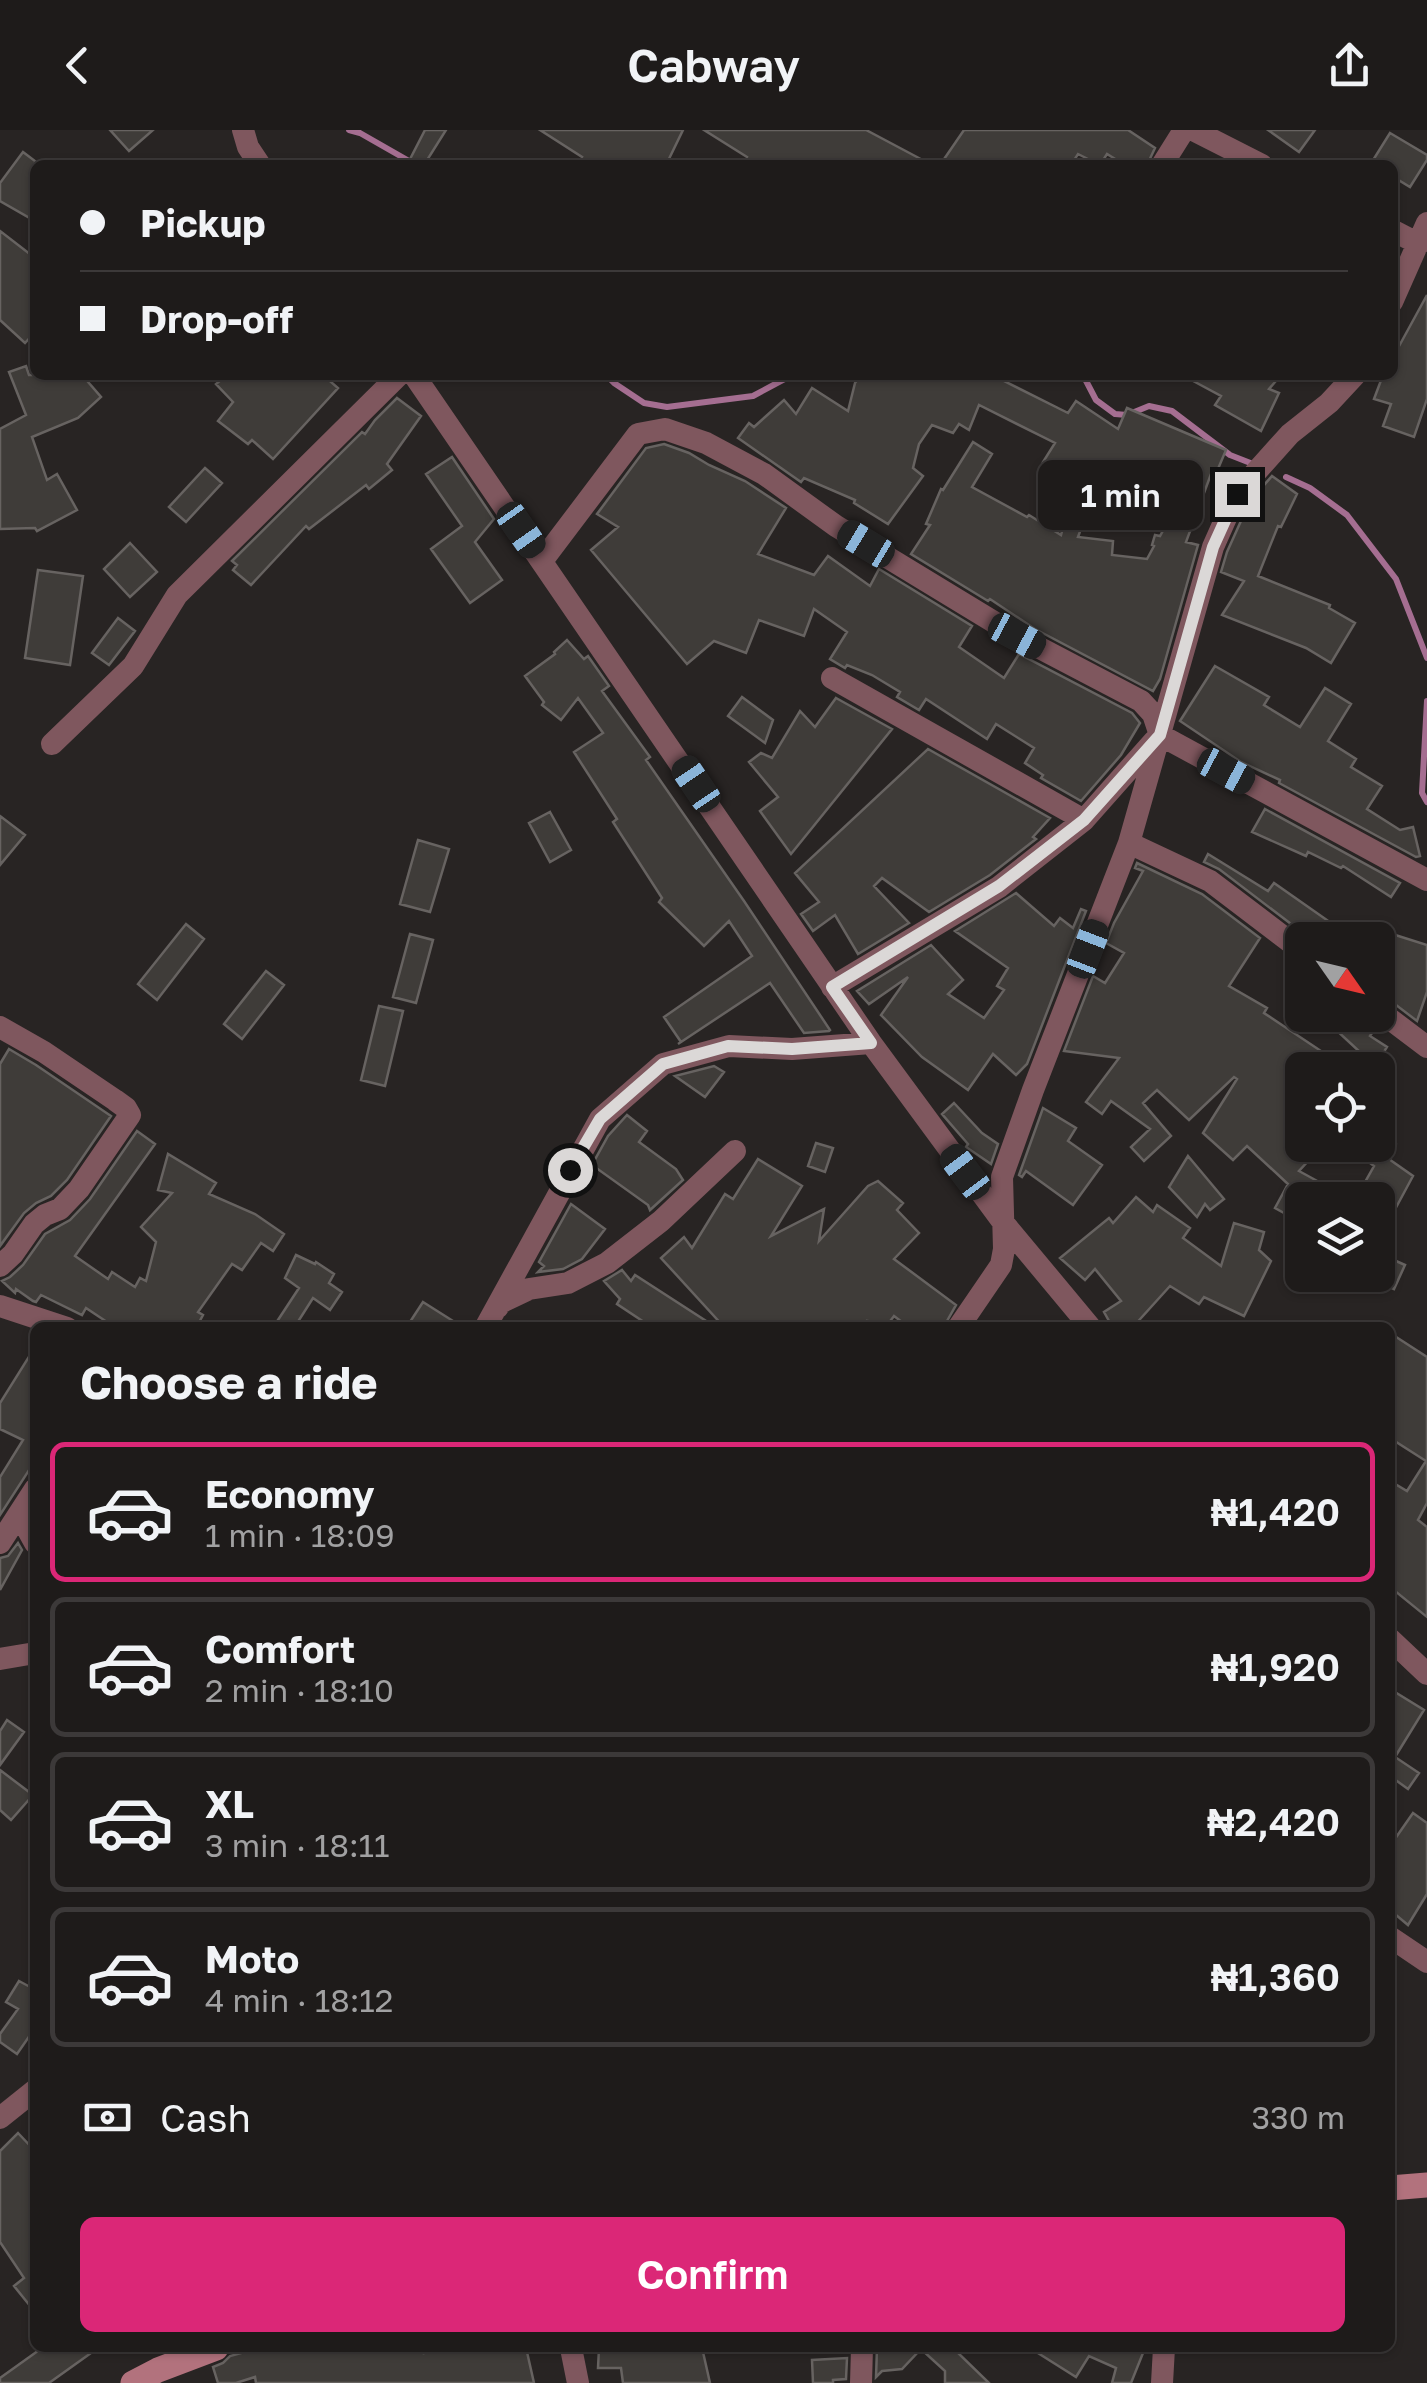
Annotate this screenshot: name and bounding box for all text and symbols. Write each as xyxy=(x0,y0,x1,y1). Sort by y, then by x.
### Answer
icon: back xyxy=(50,38,105,93)
text: Cabway xyxy=(627,38,800,92)
icon: share xyxy=(1322,38,1377,93)
text: Pickup xyxy=(140,200,266,245)
text: Drop-off xyxy=(140,296,293,341)
callout: 1 min xyxy=(1037,459,1202,529)
route end xyxy=(1215,472,1260,517)
text: 1 min xyxy=(1080,476,1161,514)
car xyxy=(492,497,550,563)
car xyxy=(833,516,899,572)
car xyxy=(983,609,1051,663)
car xyxy=(1192,744,1260,798)
car xyxy=(667,751,725,817)
car xyxy=(1063,916,1113,982)
north arrow xyxy=(1285,922,1395,1032)
map controls xyxy=(1285,922,1395,1292)
button: locate xyxy=(1285,1052,1395,1162)
car xyxy=(935,1139,995,1205)
route start xyxy=(548,1148,593,1193)
button: layers xyxy=(1285,1182,1395,1292)
text: Choose a ride xyxy=(80,1355,378,1409)
icon: car xyxy=(85,1467,175,1557)
text: Economy xyxy=(205,1471,374,1516)
text: ₦1,420 xyxy=(1211,1489,1340,1534)
text: 1 min · 18:09 xyxy=(205,1516,395,1554)
icon: car xyxy=(85,1622,175,1712)
text: Comfort xyxy=(205,1626,355,1671)
text: ₦1,920 xyxy=(1211,1644,1340,1689)
text: 2 min · 18:10 xyxy=(205,1671,394,1709)
icon: car xyxy=(85,1777,175,1867)
text: XL xyxy=(205,1781,254,1826)
text: ₦2,420 xyxy=(1207,1799,1340,1844)
text: 3 min · 18:11 xyxy=(205,1826,390,1864)
icon: car xyxy=(85,1932,175,2022)
text: Moto xyxy=(205,1936,299,1981)
text: ₦1,360 xyxy=(1211,1954,1340,1999)
text: 4 min · 18:12 xyxy=(205,1981,393,2019)
icon: cash xyxy=(80,2090,135,2145)
text: Cash xyxy=(160,2095,251,2140)
text: 330 m xyxy=(1251,2098,1345,2136)
button: Confirm xyxy=(80,2217,1345,2332)

